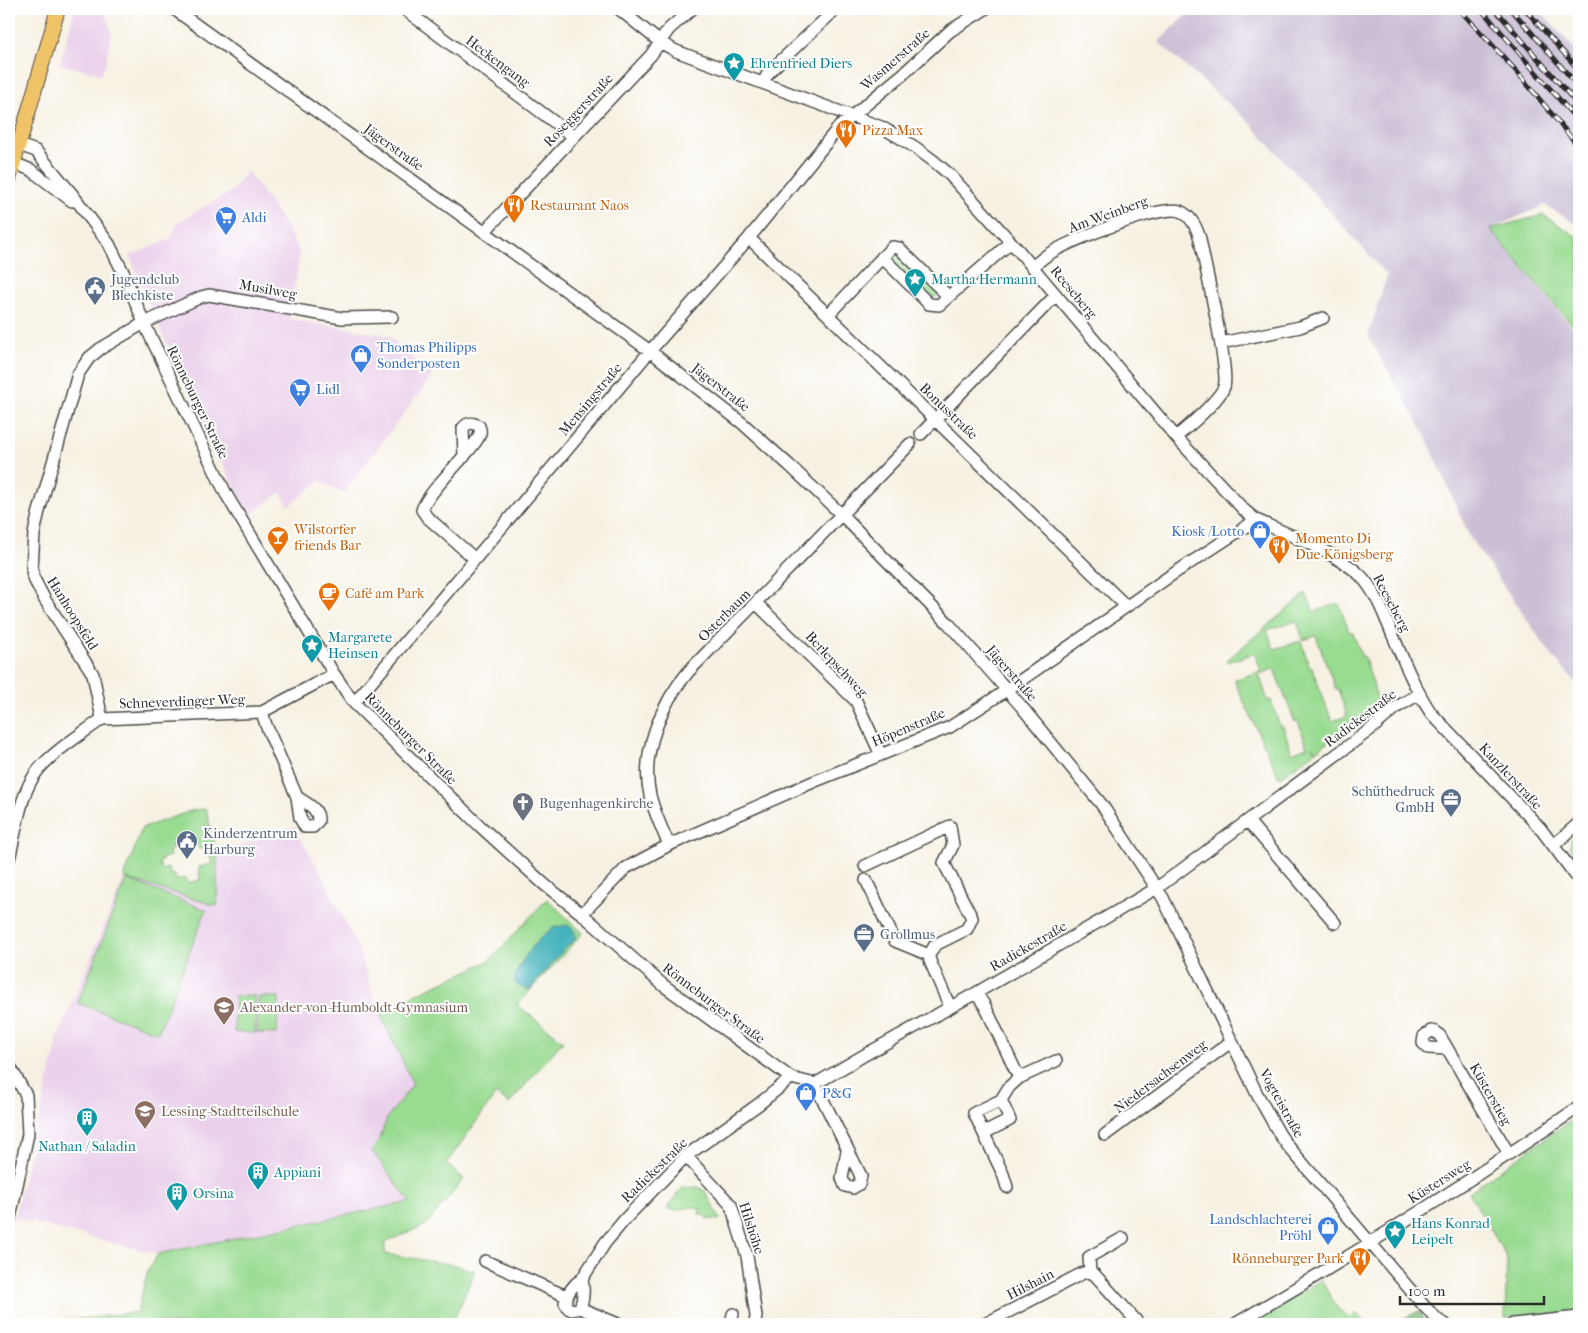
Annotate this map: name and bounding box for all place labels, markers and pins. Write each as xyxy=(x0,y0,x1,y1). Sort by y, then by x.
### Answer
place icon: Ehrenfried Diers xyxy=(722,51,746,82)
place label: Ehrenfried Diers xyxy=(750,55,852,72)
restaurant icon: Pizza Max xyxy=(834,118,858,149)
place label: Pizza Max xyxy=(862,122,924,139)
restaurant icon: Restaurant Naos xyxy=(502,193,526,224)
place label: Restaurant Naos xyxy=(530,197,629,214)
supermarket icon: Aldi xyxy=(214,205,238,236)
place label: Aldi xyxy=(241,209,267,226)
place icon: Martha Hermann xyxy=(903,267,927,298)
place label: Jugendclub Blechkiste xyxy=(110,271,179,304)
place label: Martha Hermann xyxy=(931,271,1037,288)
public building icon: Jugendclub Blechkiste xyxy=(83,275,107,306)
place label: Thomas Philipps Sonderposten xyxy=(377,339,477,372)
shop icon: Thomas Philipps Sonderposten xyxy=(349,343,373,374)
supermarket icon: Lidl xyxy=(288,377,312,408)
place label: Lidl xyxy=(316,381,340,398)
shop icon: Kiosk /Lotto xyxy=(1248,519,1272,550)
place label: Wilstorfer friends Bar xyxy=(293,521,361,554)
place label: Kiosk /Lotto xyxy=(1171,523,1244,540)
bar icon: Wilstorfer friends Bar xyxy=(266,525,290,556)
place label: Momento Di Due Königsberg xyxy=(1295,530,1393,563)
restaurant icon: Momento Di Due Königsberg xyxy=(1267,534,1291,565)
cafe icon: Café am Park xyxy=(317,581,341,612)
place label: Café am Park xyxy=(345,585,425,602)
place label: Margarete Heinsen xyxy=(328,629,392,662)
place icon: Margarete Heinsen xyxy=(300,633,324,664)
place label: Schüthedruck GmbH xyxy=(1352,783,1436,816)
office icon: Schüthedruck GmbH xyxy=(1439,787,1463,818)
church icon: Bugenhagenkirche xyxy=(511,791,535,822)
place label: Bugenhagenkirche xyxy=(539,795,654,812)
place label: Kinderzentrum Harburg xyxy=(203,825,298,858)
public building icon: Kinderzentrum Harburg xyxy=(175,829,199,860)
office icon: Grollmus xyxy=(852,922,876,953)
place label: Grollmus xyxy=(880,926,935,943)
school or university icon: Alexander-von-Humboldt-Gymnasium xyxy=(212,995,236,1026)
place label: Alexander-von-Humboldt-Gymnasium xyxy=(239,999,468,1016)
shop icon: P&G xyxy=(794,1081,818,1112)
place label: P&G xyxy=(822,1085,852,1102)
school or university icon: Lessing-Stadtteilschule xyxy=(133,1099,157,1130)
place label: Lessing-Stadtteilschule xyxy=(161,1103,299,1120)
building icon: Nathan / Saladin xyxy=(75,1106,99,1137)
place label: Nathan / Saladin xyxy=(38,1138,136,1155)
building icon: Appiani xyxy=(246,1160,270,1191)
place label: Appiani xyxy=(273,1164,321,1181)
building icon: Orsina xyxy=(165,1181,189,1212)
place label: Orsina xyxy=(193,1185,234,1202)
place label: Landschlachterei Pröhl xyxy=(1209,1211,1312,1244)
shop icon: Landschlachterei Pröhl xyxy=(1316,1215,1340,1246)
place label: Hans Konrad Leipelt xyxy=(1411,1215,1490,1248)
place icon: Hans Konrad Leipelt xyxy=(1383,1219,1407,1250)
restaurant icon: Rönneburger Park xyxy=(1348,1246,1372,1277)
place label: Rönneburger Park xyxy=(1232,1250,1345,1267)

